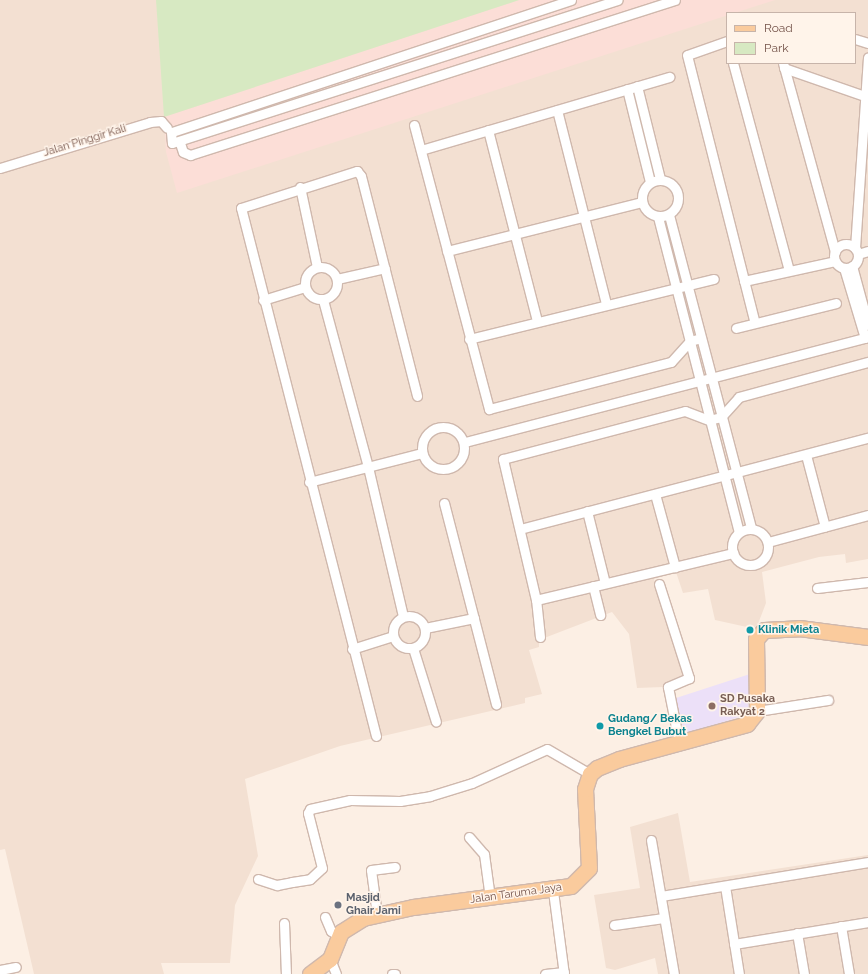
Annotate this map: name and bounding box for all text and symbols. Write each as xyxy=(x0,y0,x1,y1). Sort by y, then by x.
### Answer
legend xyxy=(726,12,856,64)
text: Road xyxy=(764,21,793,35)
text: Park xyxy=(764,41,789,55)
street label: Jalan Pinggir Kali xyxy=(42,122,128,160)
place label: Klinik Mieta xyxy=(758,623,819,637)
marker: Klinik Mieta xyxy=(745,625,755,635)
place label: SD Pusaka Rakyat 2 xyxy=(720,693,775,719)
marker: SD Pusaka Rakyat 2 xyxy=(707,701,717,711)
place label: Gudang/ Bekas Bengkel Bubut xyxy=(608,713,692,739)
marker: Gudang/ Bekas Bengkel Bubut xyxy=(595,721,605,731)
street label: Jalan Taruma Jaya xyxy=(469,881,563,907)
place label: Masjid Ghair Jami xyxy=(346,892,401,918)
marker: Masjid Ghair Jami xyxy=(333,900,343,910)

